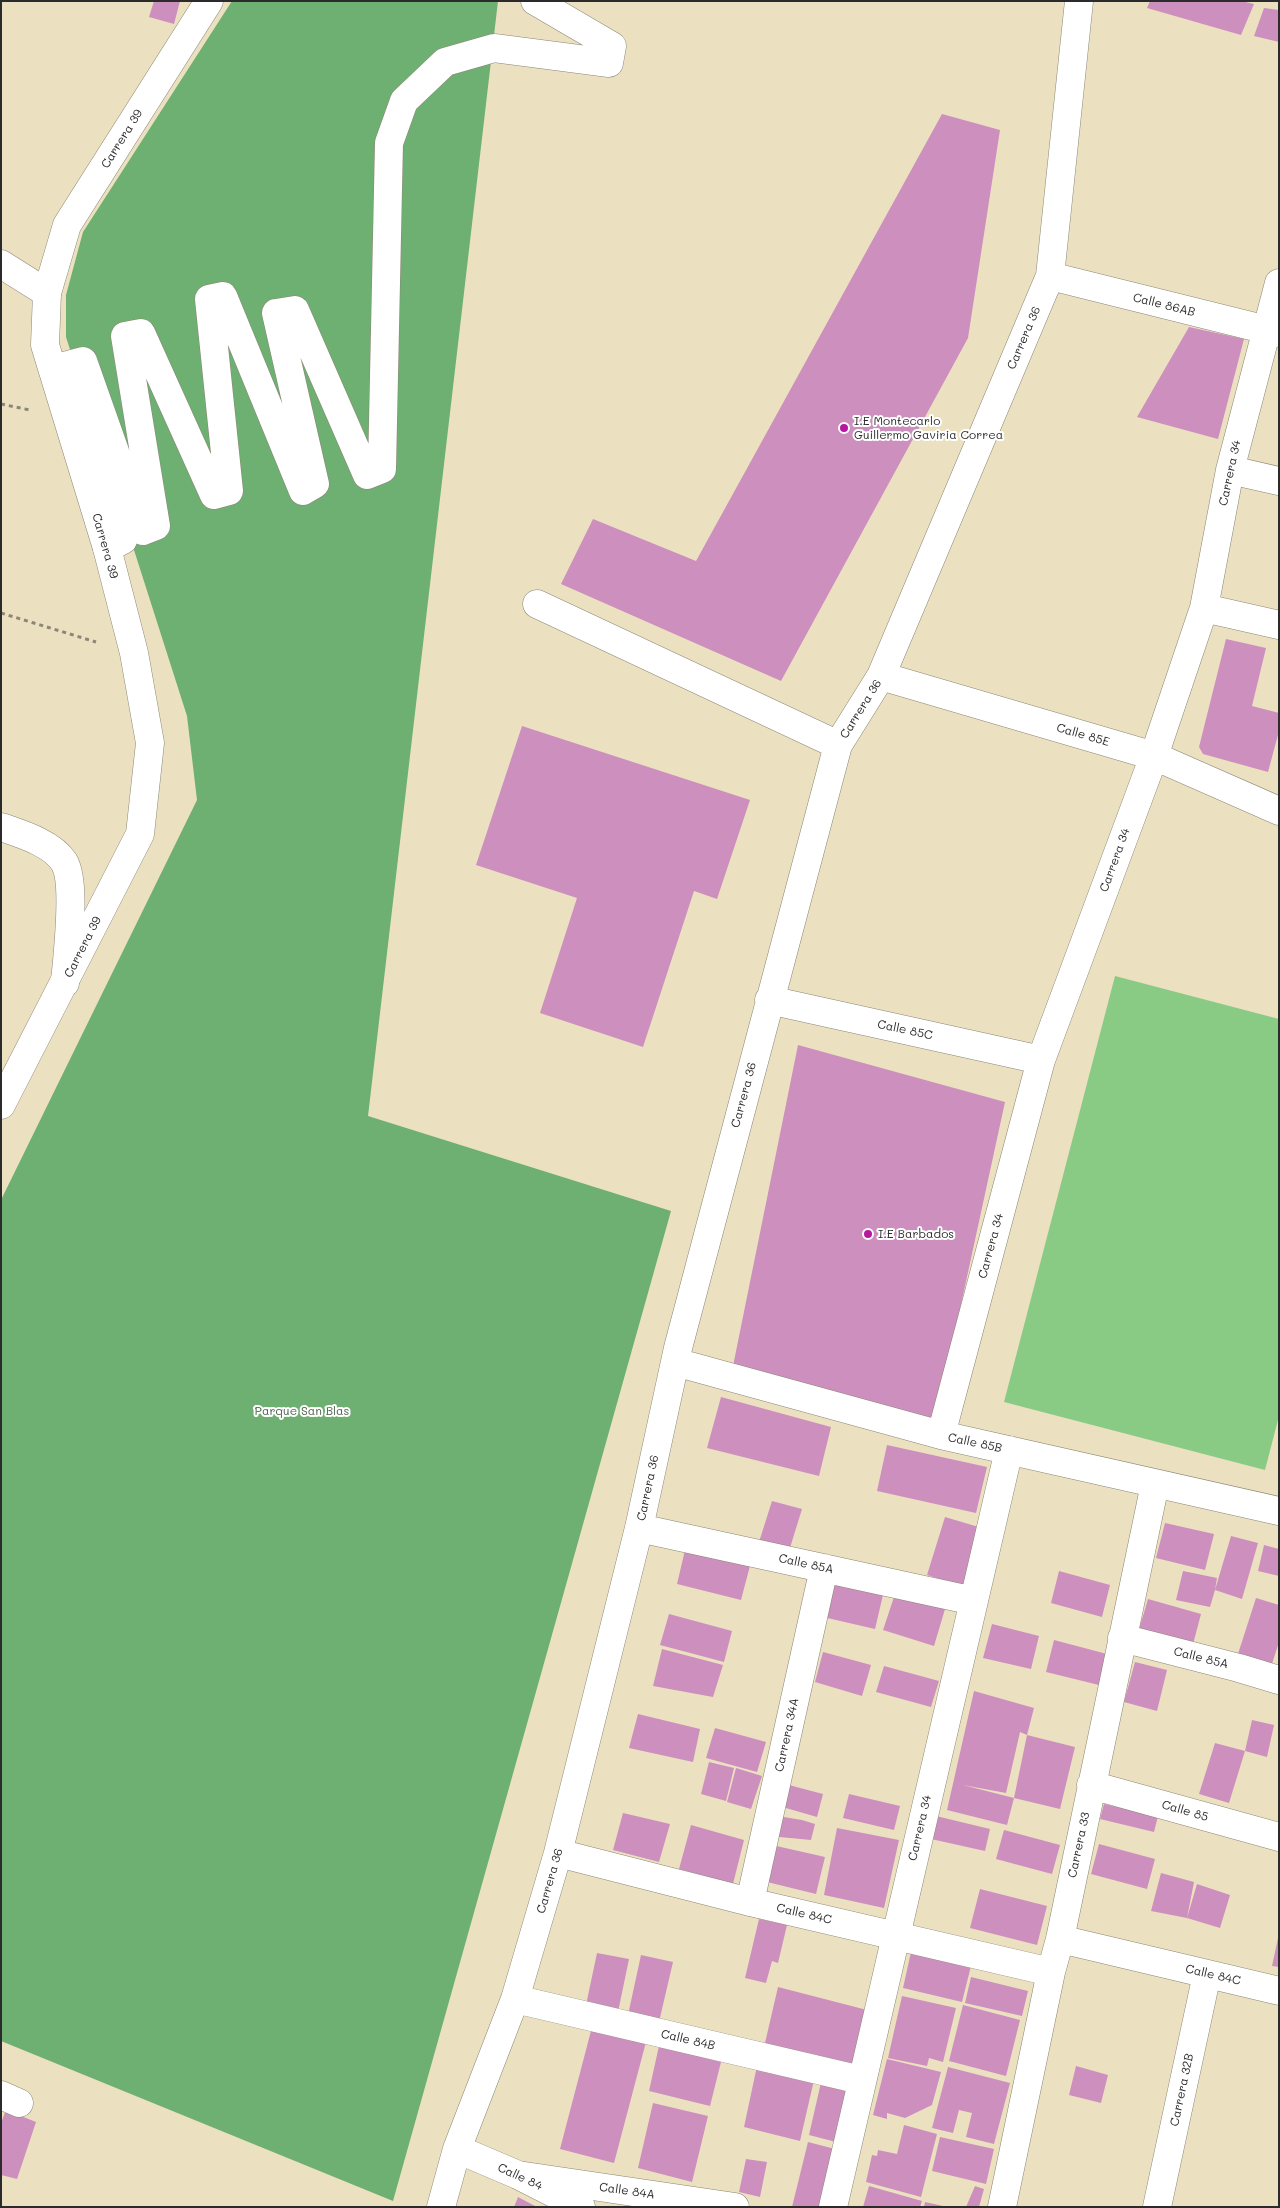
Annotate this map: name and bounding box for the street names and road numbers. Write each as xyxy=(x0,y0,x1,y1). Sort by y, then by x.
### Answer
street label: Carrera 39 xyxy=(98,107,146,171)
street label: Calle 86AB xyxy=(1131,290,1197,320)
street label: Carrera 36 xyxy=(1004,304,1044,372)
street label: Carrera 34 xyxy=(1216,439,1244,507)
street label: Carrera 39 xyxy=(89,512,121,580)
street label: Carrera 36 xyxy=(837,677,885,741)
street label: Calle 85E xyxy=(1055,721,1111,749)
street label: Carrera 34 xyxy=(1097,826,1133,894)
street label: Carrera 39 xyxy=(61,914,105,980)
street label: Calle 85C xyxy=(876,1017,934,1043)
street label: Carrera 36 xyxy=(728,1061,760,1129)
street label: Carrera 34 xyxy=(975,1212,1007,1280)
street label: Calle 85B xyxy=(947,1430,1003,1456)
street label: Carrera 36 xyxy=(634,1454,662,1522)
street label: Calle 85A xyxy=(777,1551,835,1577)
street label: Calle 85A xyxy=(1172,1644,1230,1672)
street label: Carrera 34A xyxy=(772,1697,802,1773)
street label: Carrera 34 xyxy=(905,1794,935,1862)
street label: Calle 85 xyxy=(1160,1798,1210,1824)
street label: Carrera 33 xyxy=(1065,1811,1093,1879)
street label: Carrera 36 xyxy=(534,1847,566,1915)
street label: Calle 84C xyxy=(775,1901,833,1927)
street label: Calle 84C xyxy=(1184,1962,1242,1988)
street label: Calle 84B xyxy=(660,2027,716,2053)
street label: Carrera 32B xyxy=(1167,2052,1197,2128)
street label: Calle 84 xyxy=(495,2160,545,2194)
street label: Calle 84A xyxy=(598,2180,656,2202)

